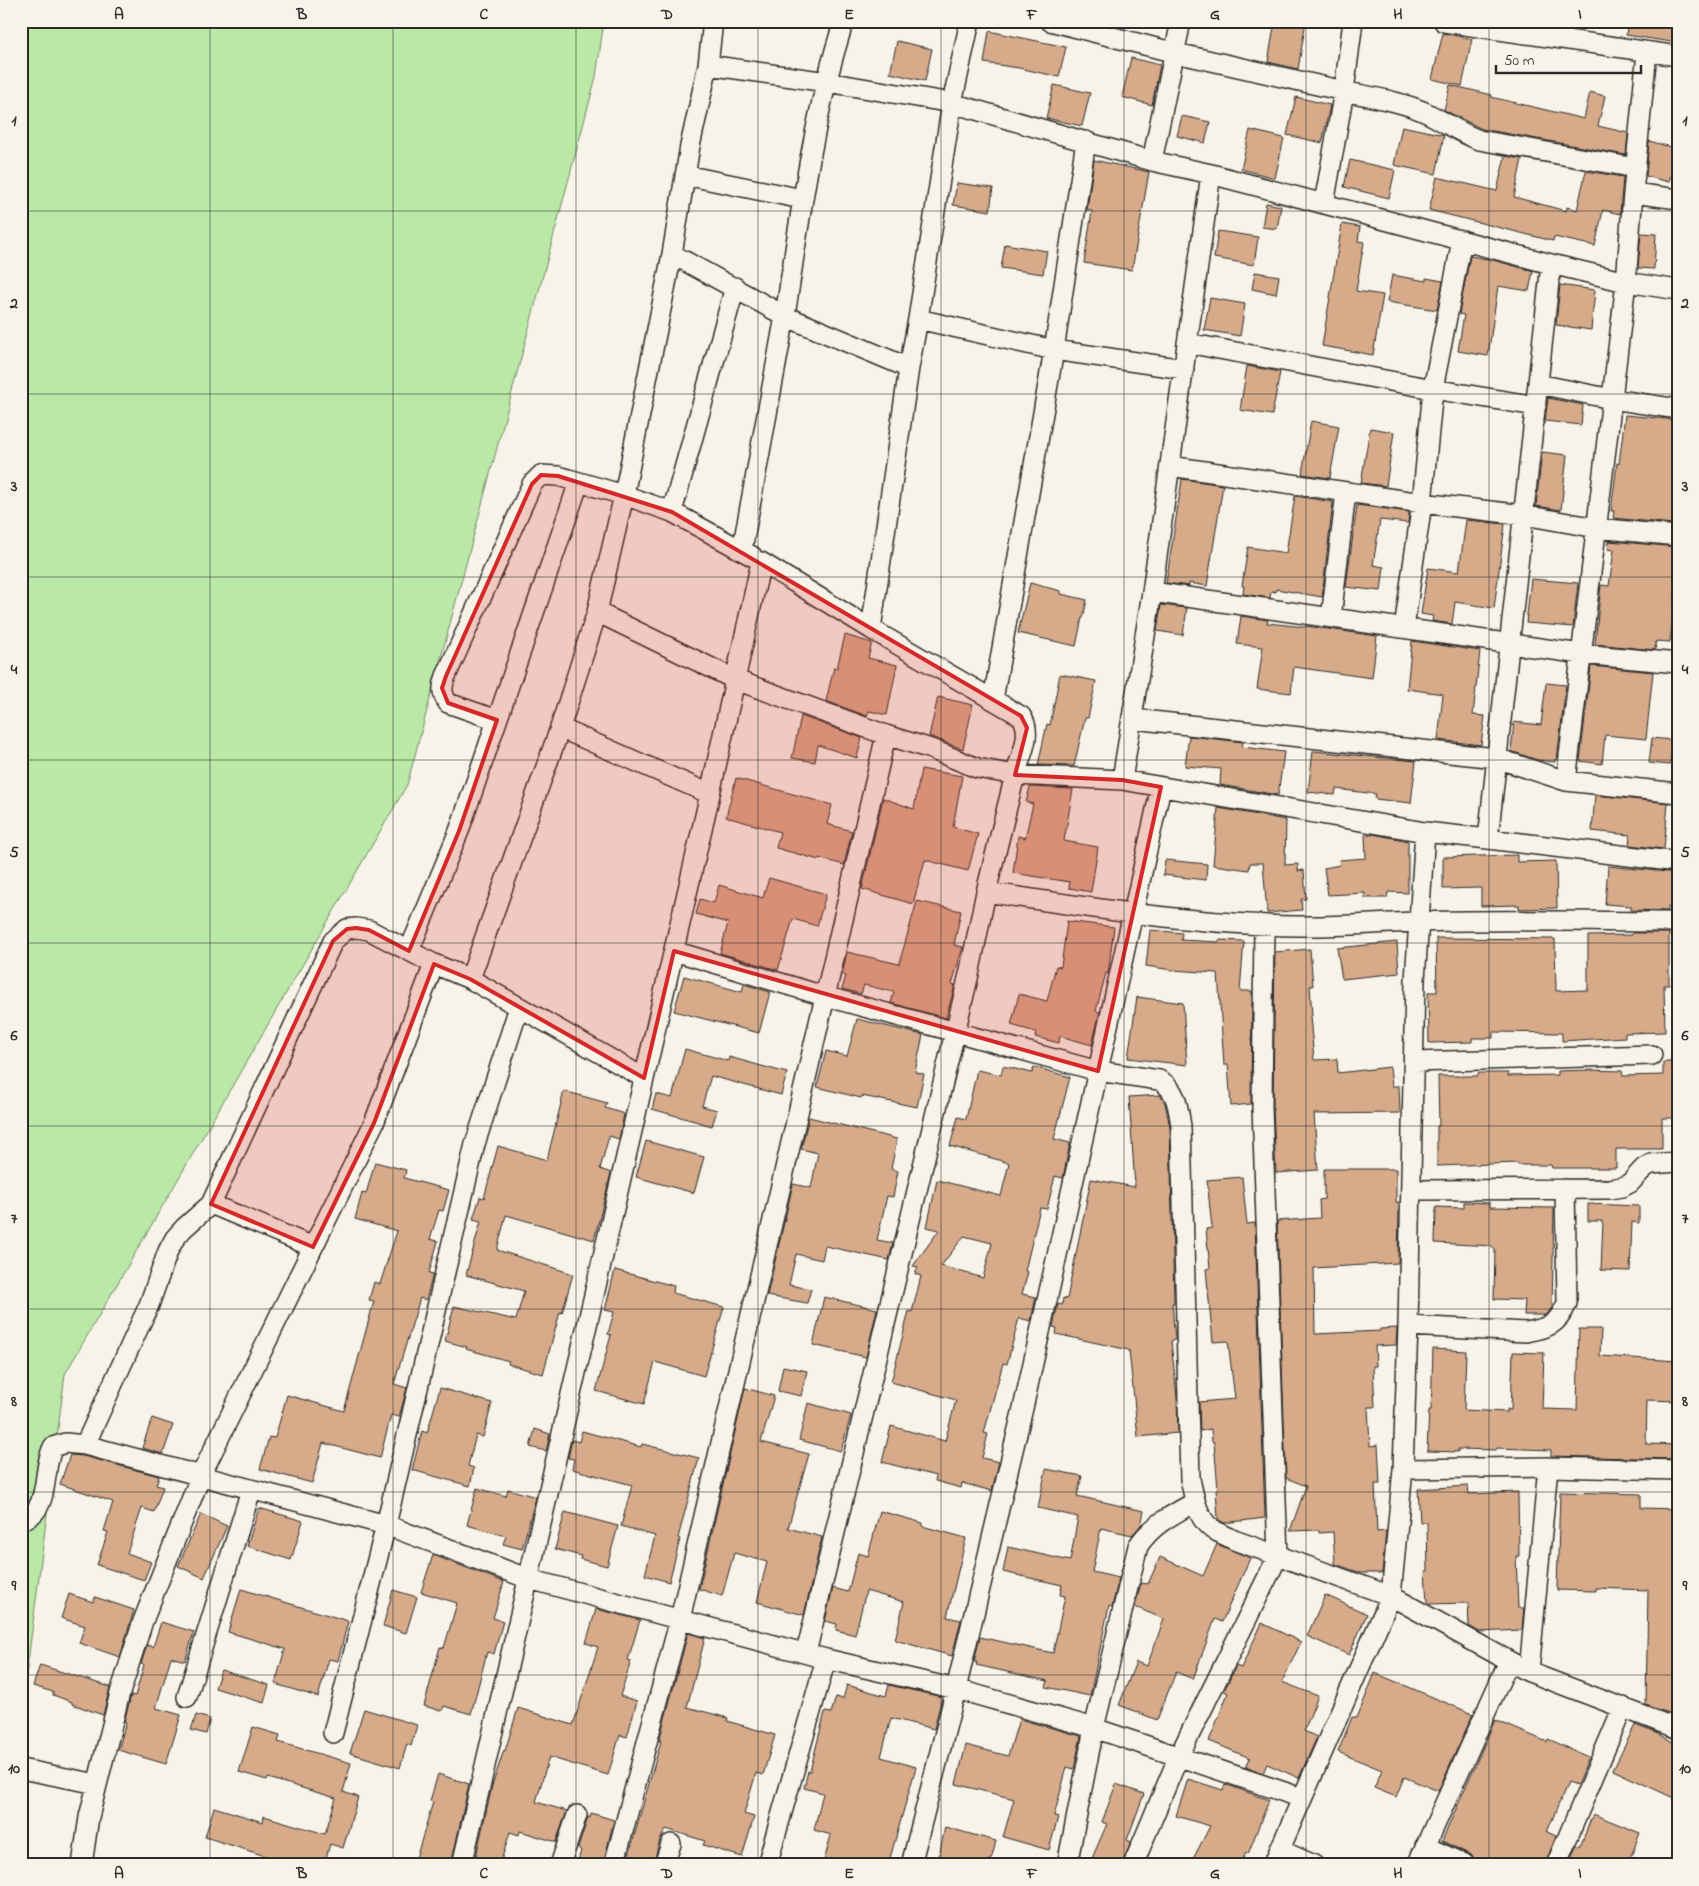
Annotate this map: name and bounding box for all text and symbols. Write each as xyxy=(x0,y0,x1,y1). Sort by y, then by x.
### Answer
text: A xyxy=(114,3,124,27)
text: B xyxy=(296,3,308,27)
text: C xyxy=(480,3,489,27)
text: D xyxy=(660,3,673,27)
text: E xyxy=(844,3,854,27)
text: F xyxy=(1026,3,1038,27)
text: G xyxy=(1210,3,1220,27)
text: H xyxy=(1393,3,1403,27)
text: I xyxy=(1578,3,1582,27)
scale bar xyxy=(1496,42,1642,74)
text: 50 m xyxy=(1504,50,1535,72)
text: 1 xyxy=(11,109,17,133)
text: 1 xyxy=(1682,109,1688,133)
text: 2 xyxy=(9,292,18,316)
text: 2 xyxy=(1680,292,1689,316)
text: 3 xyxy=(10,475,18,499)
text: 3 xyxy=(1681,475,1689,499)
text: 4 xyxy=(10,658,18,682)
text: 4 xyxy=(1681,658,1689,682)
text: 5 xyxy=(9,841,19,865)
text: 5 xyxy=(1680,841,1690,865)
text: 6 xyxy=(9,1024,18,1048)
text: 6 xyxy=(1680,1024,1689,1048)
text: 7 xyxy=(11,1207,18,1231)
text: 7 xyxy=(1682,1207,1689,1231)
text: 8 xyxy=(10,1390,17,1414)
text: 8 xyxy=(1681,1390,1688,1414)
text: 9 xyxy=(11,1574,17,1598)
text: 9 xyxy=(1682,1574,1688,1598)
text: 10 xyxy=(8,1757,20,1781)
text: 10 xyxy=(1679,1757,1691,1781)
text: A xyxy=(114,1862,124,1886)
text: B xyxy=(296,1862,308,1886)
text: C xyxy=(480,1862,489,1886)
text: D xyxy=(660,1862,673,1886)
text: E xyxy=(844,1862,854,1886)
text: F xyxy=(1026,1862,1038,1886)
text: G xyxy=(1210,1862,1220,1886)
text: H xyxy=(1393,1862,1403,1886)
text: I xyxy=(1578,1862,1582,1886)

